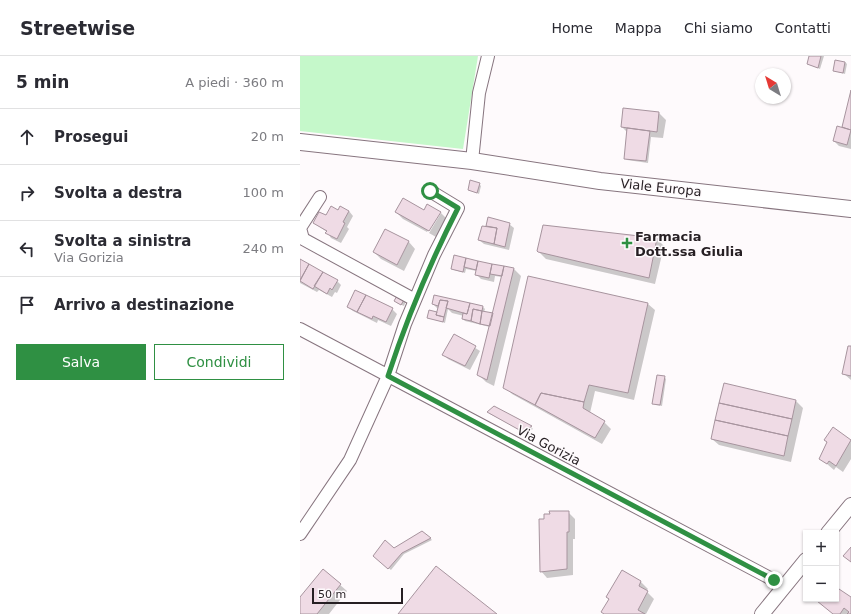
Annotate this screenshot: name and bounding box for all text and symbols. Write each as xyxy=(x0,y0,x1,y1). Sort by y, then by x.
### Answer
text: Streetwise xyxy=(20,17,135,39)
text: Home xyxy=(552,20,593,36)
text: Mappa xyxy=(615,20,662,36)
text: Chi siamo xyxy=(684,20,753,36)
text: Contatti xyxy=(775,20,831,36)
north arrow xyxy=(755,68,791,104)
text: 5 min xyxy=(16,72,69,92)
text: A piedi · 360 m xyxy=(185,75,284,90)
icon: ahead xyxy=(16,126,38,148)
text: Prosegui xyxy=(54,128,128,146)
text: 20 m xyxy=(251,129,284,144)
street label: Viale Europa xyxy=(620,176,702,199)
icon: right xyxy=(16,182,38,204)
route start xyxy=(421,182,439,200)
text: Svolta a destra xyxy=(54,184,182,202)
text: 100 m xyxy=(242,185,284,200)
place label: Farmacia Dott.ssa Giulia xyxy=(635,229,743,259)
text: Svolta a sinistra xyxy=(54,232,191,250)
icon: left xyxy=(16,238,38,260)
marker: Farmacia Dott.ssa Giulia xyxy=(622,238,632,248)
text: 240 m xyxy=(242,241,284,256)
text: Via Gorizia xyxy=(54,250,124,265)
icon: arrive xyxy=(16,294,38,316)
text: Arrivo a destinazione xyxy=(54,296,234,314)
button: Salva xyxy=(16,344,146,380)
button: Condividi xyxy=(154,344,284,380)
street label: Via Gorizia xyxy=(514,422,583,468)
map controls xyxy=(803,530,839,602)
button: + xyxy=(803,530,839,566)
button: − xyxy=(803,566,839,602)
route end xyxy=(765,571,783,589)
scale bar xyxy=(312,586,403,605)
text: 50 m xyxy=(318,588,346,601)

